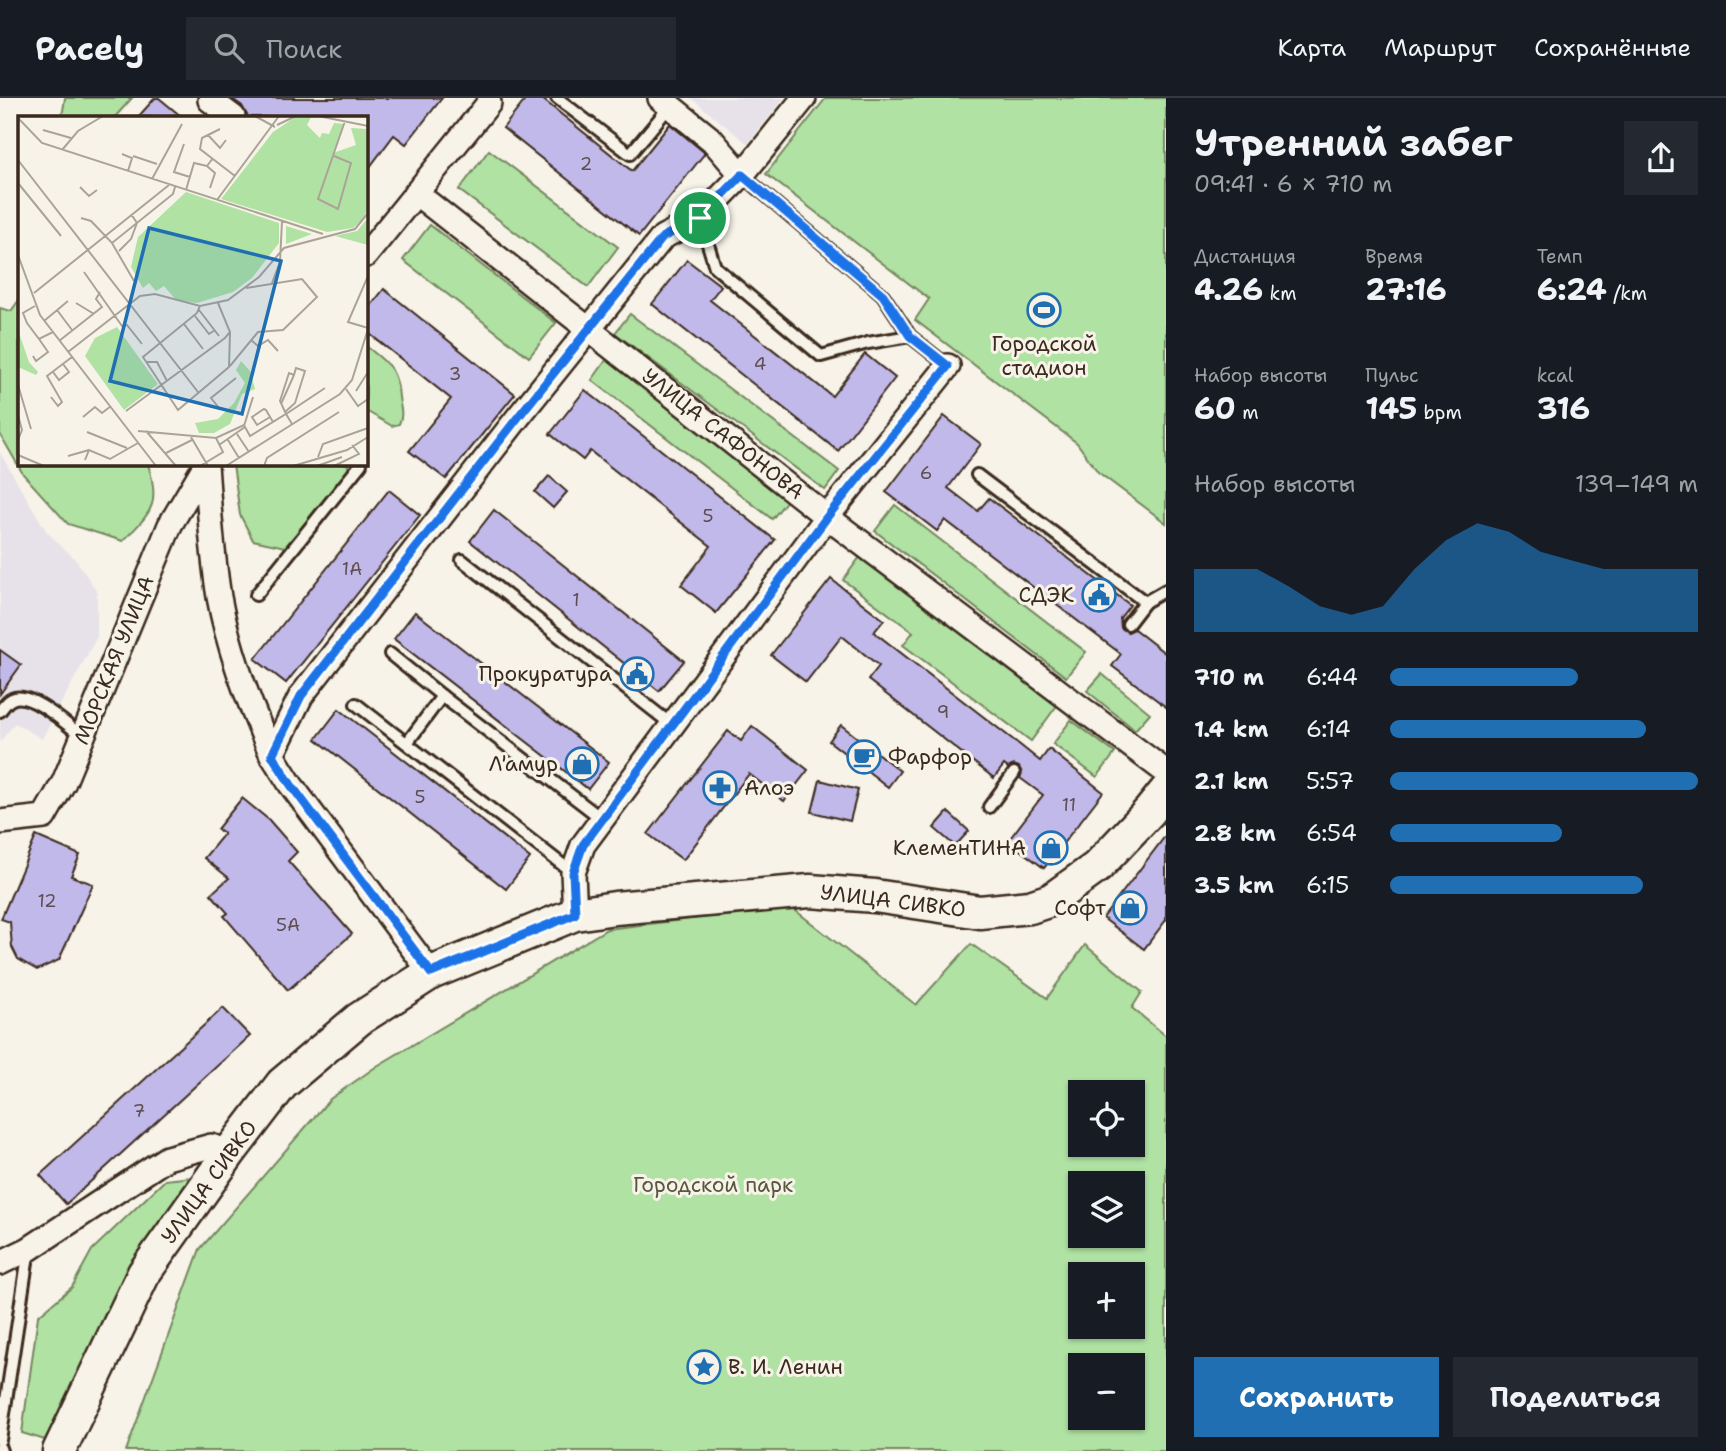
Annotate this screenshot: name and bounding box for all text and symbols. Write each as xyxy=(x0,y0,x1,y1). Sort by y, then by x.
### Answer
search box xyxy=(186,17,676,80)
text: Pacely xyxy=(35,26,144,71)
icon: search xyxy=(210,29,248,67)
text: Поиск xyxy=(266,31,342,66)
text: Карта xyxy=(1278,32,1346,64)
text: Маршрут xyxy=(1384,32,1496,64)
text: Сохранённые xyxy=(1534,32,1691,64)
inset map xyxy=(18,116,368,466)
text: Утренний забег xyxy=(1194,117,1512,168)
button: share xyxy=(1624,121,1698,195)
house number: 2 xyxy=(580,152,592,176)
text: 09:41 · 6 × 710 m xyxy=(1194,169,1392,199)
pin xyxy=(670,188,730,248)
icon: arrive xyxy=(681,199,719,237)
text: Дистанция xyxy=(1194,244,1296,269)
text: Время xyxy=(1365,244,1423,269)
text: Темп xyxy=(1537,244,1583,269)
text: 4.26 xyxy=(1194,269,1263,310)
text: 27:16 xyxy=(1365,269,1447,310)
text: 6:24 xyxy=(1537,269,1607,310)
text: km xyxy=(1263,281,1297,306)
text: /km xyxy=(1607,281,1647,306)
sports icon: Городской стадион xyxy=(1025,291,1063,329)
place label: Городской стадион xyxy=(991,330,1097,382)
house number: 4 xyxy=(754,352,766,376)
house number: 3 xyxy=(449,362,461,386)
street label: УЛИЦА САФОНОВА xyxy=(636,362,810,506)
text: Набор высоты xyxy=(1194,363,1327,388)
text: Пульс xyxy=(1365,363,1419,388)
text: kcal xyxy=(1537,363,1574,388)
text: 60 xyxy=(1194,388,1236,429)
text: 145 xyxy=(1365,388,1417,429)
text: 316 xyxy=(1537,388,1590,429)
text: m xyxy=(1236,400,1259,425)
text: bpm xyxy=(1417,400,1462,425)
house number: 6 xyxy=(920,461,932,485)
text: Набор высоты xyxy=(1194,469,1355,499)
text: 139–149 m xyxy=(1575,469,1698,499)
house number: 5 xyxy=(702,504,714,528)
house number: 1А xyxy=(342,557,362,581)
street label: МОРСКАЯ УЛИЦА xyxy=(67,571,161,749)
public building icon: СДЭК xyxy=(1080,576,1118,614)
place label: СДЭК xyxy=(1019,581,1074,609)
house number: 1 xyxy=(572,588,580,612)
public building icon: Прокуратура xyxy=(618,655,656,693)
place label: Прокуратура xyxy=(479,660,612,688)
text: 710 m xyxy=(1194,662,1264,692)
text: 6:44 xyxy=(1306,662,1358,692)
house number: 9 xyxy=(937,700,949,724)
text: 1.4 km xyxy=(1194,714,1268,744)
text: 6:14 xyxy=(1306,714,1351,744)
cafe icon: Фарфор xyxy=(845,738,883,776)
place label: Фарфор xyxy=(888,743,972,771)
shop icon: Л'амур xyxy=(563,745,601,783)
place label: Л'амур xyxy=(489,750,558,778)
text: 2.1 km xyxy=(1194,766,1268,796)
text: 5:57 xyxy=(1306,766,1354,796)
pharmacy icon: Алоэ xyxy=(701,769,739,807)
place label: Алоэ xyxy=(744,774,794,802)
house number: 5 xyxy=(414,785,426,809)
house number: 11 xyxy=(1062,793,1076,817)
text: 2.8 km xyxy=(1194,818,1276,848)
text: 6:54 xyxy=(1306,818,1357,848)
shop icon: КлеменТИНА xyxy=(1032,829,1070,867)
place label: КлеменТИНА xyxy=(893,834,1026,862)
text: 3.5 km xyxy=(1194,870,1274,900)
text: 6:15 xyxy=(1306,870,1349,900)
street label: УЛИЦА СИВКО xyxy=(819,878,967,924)
house number: 12 xyxy=(37,889,57,913)
shop icon: Софт xyxy=(1111,889,1149,927)
place label: Софт xyxy=(1054,894,1106,922)
house number: 5А xyxy=(276,913,300,937)
map controls xyxy=(1068,1080,1145,1430)
button: locate xyxy=(1068,1080,1145,1157)
house number: 7 xyxy=(133,1099,145,1123)
street label: УЛИЦА СИВКО xyxy=(155,1115,263,1249)
park label: Городской парк xyxy=(633,1171,793,1199)
button: layers xyxy=(1068,1171,1145,1248)
button: + xyxy=(1068,1262,1145,1339)
place icon: В. И. Ленин xyxy=(685,1348,723,1386)
place label: В. И. Ленин xyxy=(728,1353,843,1381)
button: − xyxy=(1068,1353,1145,1430)
button: Сохранить xyxy=(1194,1357,1439,1437)
button: Поделиться xyxy=(1453,1357,1698,1437)

